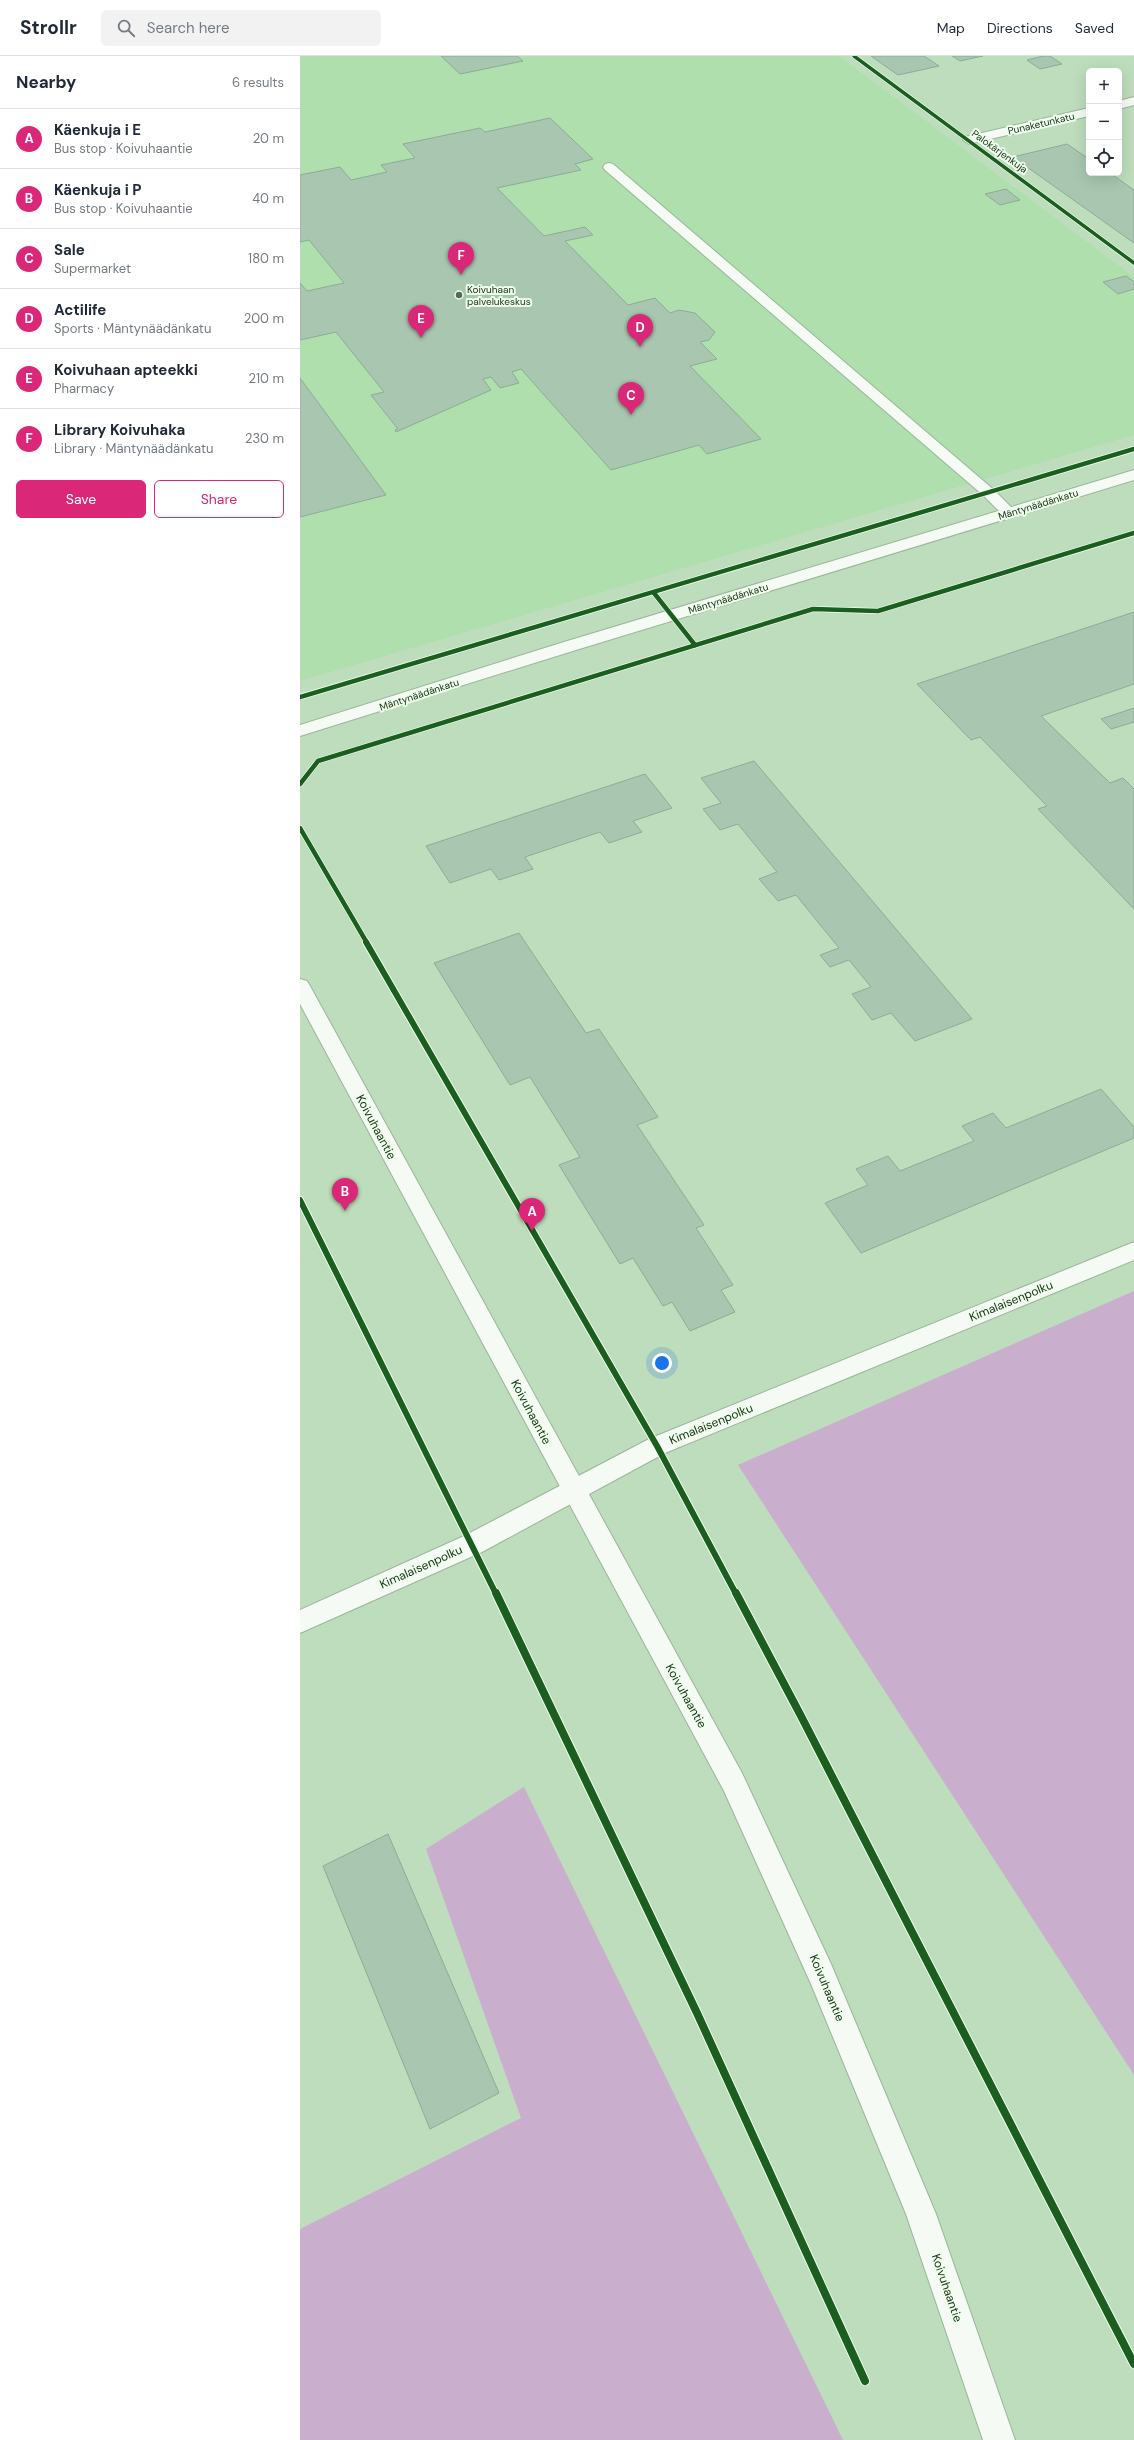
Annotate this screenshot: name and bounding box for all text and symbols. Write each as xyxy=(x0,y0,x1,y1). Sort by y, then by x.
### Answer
search box xyxy=(101,10,381,46)
text: Strollr xyxy=(20,15,77,40)
icon: search xyxy=(115,17,137,39)
text: Search here xyxy=(147,18,230,38)
text: Map xyxy=(937,19,965,37)
text: Directions xyxy=(987,19,1053,37)
text: Saved xyxy=(1075,19,1114,37)
map controls xyxy=(1086,68,1122,176)
button: + xyxy=(1086,68,1122,104)
text: Nearby xyxy=(16,71,76,93)
text: 6 results xyxy=(232,74,284,91)
button: − xyxy=(1086,104,1122,140)
street label: Punaketunkatu xyxy=(1006,109,1076,137)
text: Käenkuja i E xyxy=(54,120,141,140)
street label: Palokärjenkuja xyxy=(969,127,1030,176)
text: A xyxy=(24,130,34,147)
text: 20 m xyxy=(253,130,284,147)
text: Bus stop · Koivuhaantie xyxy=(54,140,193,157)
button: locate xyxy=(1086,140,1122,176)
text: Käenkuja i P xyxy=(54,180,142,200)
text: B xyxy=(25,190,33,207)
text: 40 m xyxy=(252,190,284,207)
text: Bus stop · Koivuhaantie xyxy=(54,200,193,217)
text: Sale xyxy=(54,240,85,260)
pin: F xyxy=(448,242,474,275)
text: C xyxy=(24,250,34,267)
text: 180 m xyxy=(248,250,284,267)
text: Supermarket xyxy=(54,260,131,277)
place label: Koivuhaan palvelukeskus xyxy=(467,283,531,308)
marker: Koivuhaan palvelukeskus xyxy=(454,290,464,300)
text: Actilife xyxy=(54,300,106,320)
pin: E xyxy=(408,305,434,338)
text: D xyxy=(24,310,34,327)
text: 200 m xyxy=(244,310,284,327)
pin: D xyxy=(627,314,653,347)
text: Sports · Mäntynäädänkatu xyxy=(54,320,211,337)
text: Koivuhaan apteekki xyxy=(54,360,198,380)
text: E xyxy=(25,370,33,387)
text: 210 m xyxy=(249,370,284,387)
text: Pharmacy xyxy=(54,380,114,397)
pin: C xyxy=(618,382,644,415)
text: Library Koivuhaka xyxy=(54,420,185,440)
text: F xyxy=(25,430,33,447)
text: 230 m xyxy=(245,430,284,447)
text: Library · Mäntynäädänkatu xyxy=(54,440,214,457)
button: Save xyxy=(16,480,146,518)
button: Share xyxy=(154,480,284,518)
street label: Mäntynäädänkatu xyxy=(997,486,1080,523)
street label: Mäntynäädänkatu xyxy=(687,580,770,617)
street label: Mäntynäädänkatu xyxy=(378,675,461,713)
street label: Koivuhaantie xyxy=(352,1092,400,1162)
pin: B xyxy=(332,1178,358,1211)
pin: A xyxy=(519,1198,545,1231)
street label: Kimalaisenpolku xyxy=(967,1277,1055,1325)
your location xyxy=(652,1353,672,1373)
street label: Koivuhaantie xyxy=(507,1377,555,1447)
street label: Kimalaisenpolku xyxy=(667,1400,755,1448)
street label: Kimalaisenpolku xyxy=(377,1542,465,1592)
street label: Koivuhaantie xyxy=(662,1661,710,1731)
street label: Koivuhaantie xyxy=(806,1952,848,2024)
street label: Koivuhaantie xyxy=(928,2252,966,2324)

